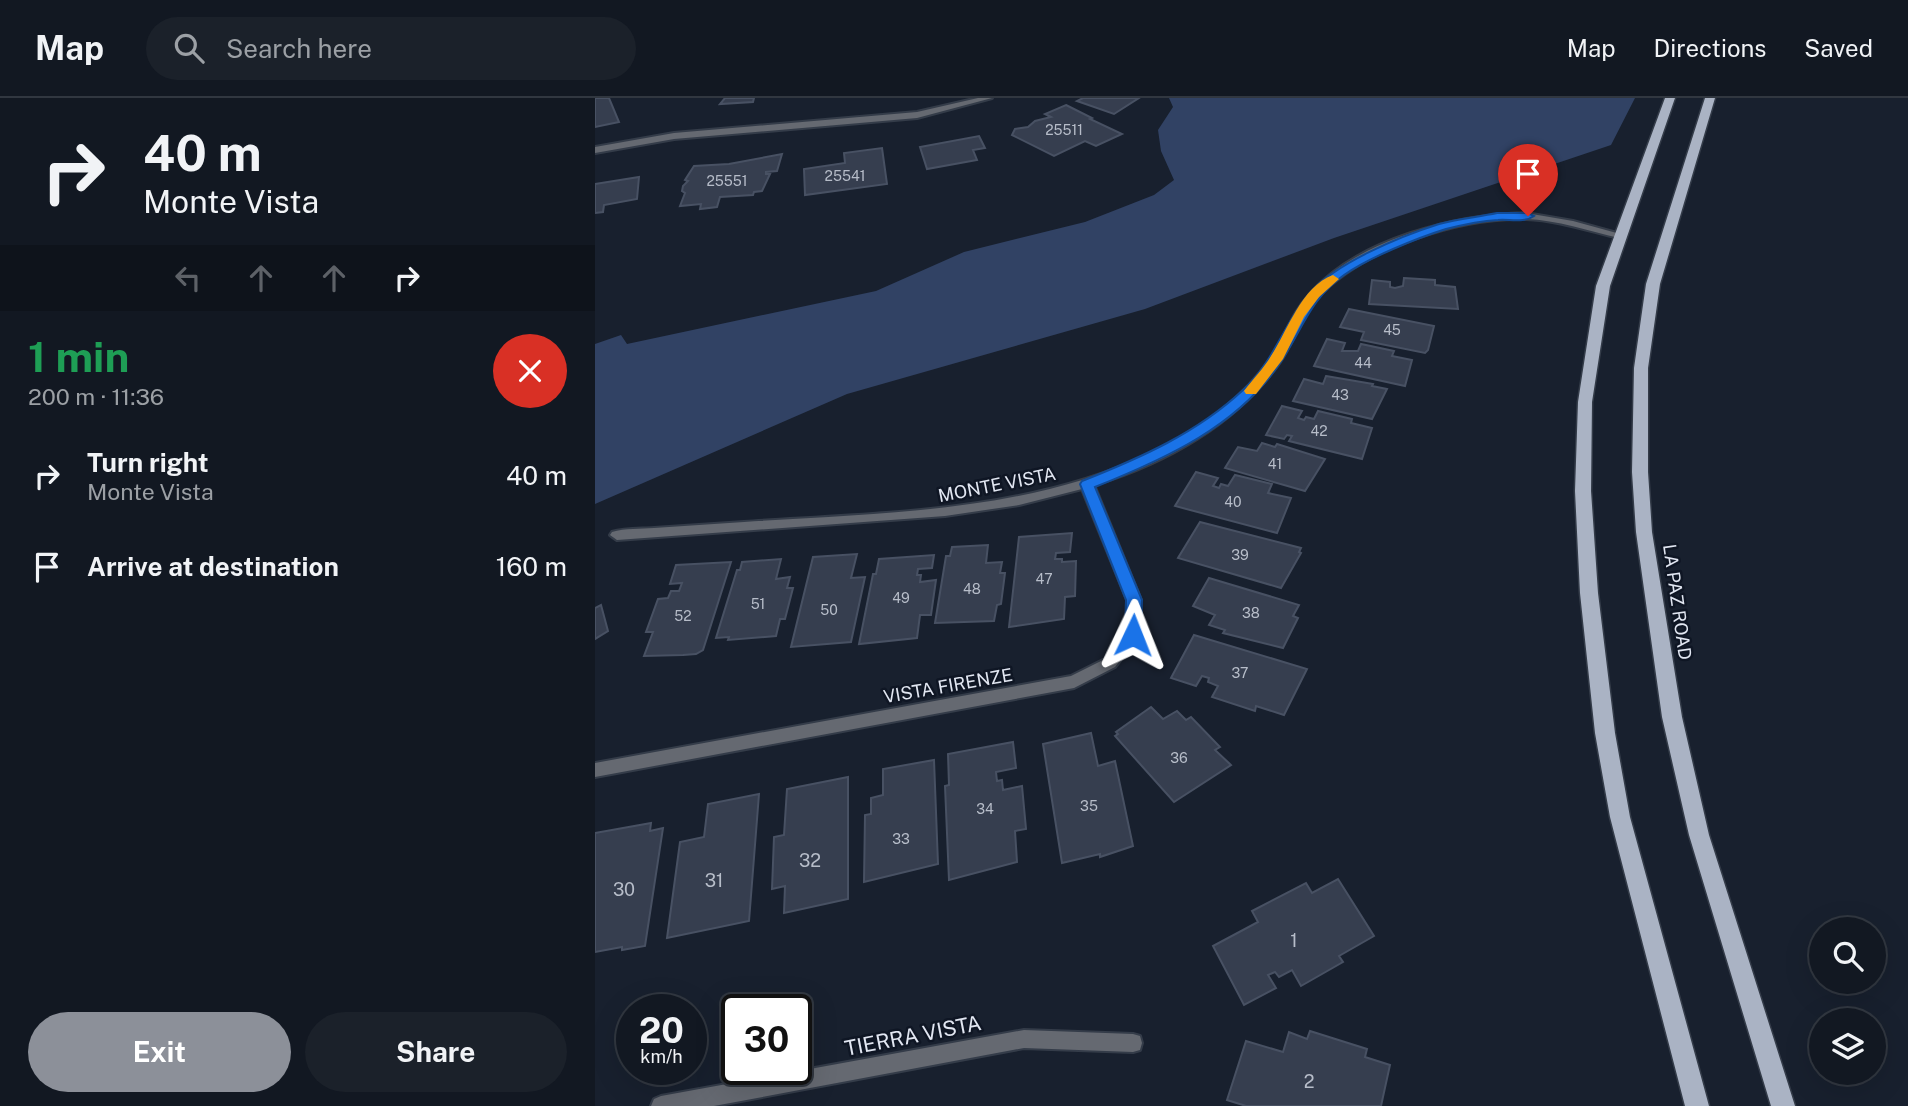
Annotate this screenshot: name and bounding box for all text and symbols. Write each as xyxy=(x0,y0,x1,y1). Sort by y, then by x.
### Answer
search box xyxy=(146,17,636,80)
text: Map xyxy=(35,29,104,67)
icon: search xyxy=(170,29,208,67)
text: Search here xyxy=(226,33,372,64)
text: Map xyxy=(1567,34,1616,62)
text: Directions xyxy=(1654,34,1766,62)
text: Saved xyxy=(1804,34,1873,62)
house number: 25511 xyxy=(1045,122,1083,138)
text: 40 m xyxy=(143,124,262,182)
icon: right xyxy=(28,126,119,217)
pin xyxy=(1498,144,1558,216)
icon: arrive xyxy=(1509,155,1547,193)
house number: 25541 xyxy=(825,168,865,184)
house number: 25551 xyxy=(707,173,747,189)
text: Monte Vista xyxy=(143,183,319,220)
icon: left xyxy=(169,259,207,297)
icon: ahead xyxy=(242,259,280,297)
icon: ahead xyxy=(315,259,353,297)
icon: right xyxy=(388,259,426,297)
house number: 45 xyxy=(1383,322,1401,338)
text: 1 min xyxy=(28,332,129,381)
button: close xyxy=(493,334,567,408)
house number: 44 xyxy=(1354,355,1372,371)
text: 200 m · 11:36 xyxy=(28,383,164,410)
house number: 43 xyxy=(1331,387,1349,403)
house number: 42 xyxy=(1310,423,1328,439)
text: Turn right xyxy=(87,447,209,478)
house number: 41 xyxy=(1268,456,1282,472)
icon: right xyxy=(28,457,66,495)
text: 40 m xyxy=(506,460,567,491)
street label: MONTE VISTA xyxy=(936,463,1058,506)
text: Monte Vista xyxy=(87,478,214,505)
house number: 40 xyxy=(1224,494,1242,510)
street label: LA PAZ ROAD xyxy=(1659,543,1696,661)
house number: 39 xyxy=(1231,547,1249,563)
icon: arrive xyxy=(28,548,66,586)
text: Arrive at destination xyxy=(87,551,339,582)
text: 160 m xyxy=(496,551,567,582)
house number: 47 xyxy=(1035,571,1053,587)
house number: 48 xyxy=(963,581,981,597)
house number: 49 xyxy=(892,590,910,606)
house number: 51 xyxy=(751,596,765,612)
position arrow xyxy=(1096,598,1170,672)
house number: 50 xyxy=(820,602,838,618)
house number: 38 xyxy=(1242,605,1260,621)
house number: 52 xyxy=(674,608,692,624)
street label: VISTA FIRENZE xyxy=(882,664,1014,707)
house number: 37 xyxy=(1232,665,1248,681)
house number: 36 xyxy=(1170,750,1188,766)
house number: 35 xyxy=(1080,798,1098,814)
house number: 34 xyxy=(976,801,994,817)
house number: 33 xyxy=(892,831,910,847)
house number: 32 xyxy=(799,850,821,871)
house number: 31 xyxy=(705,870,723,891)
house number: 30 xyxy=(613,879,635,900)
map controls xyxy=(1809,917,1886,1085)
button: search xyxy=(1809,917,1886,994)
house number: 1 xyxy=(1290,930,1298,951)
speed limit sign: 30 xyxy=(721,994,812,1085)
button: layers xyxy=(1809,1008,1886,1085)
text: 20 xyxy=(639,1010,684,1051)
street label: TIERRA VISTA xyxy=(842,1010,984,1061)
button: Exit xyxy=(28,1012,291,1092)
button: Share xyxy=(305,1012,567,1092)
text: km/h xyxy=(640,1046,683,1067)
house number: 2 xyxy=(1304,1071,1314,1092)

